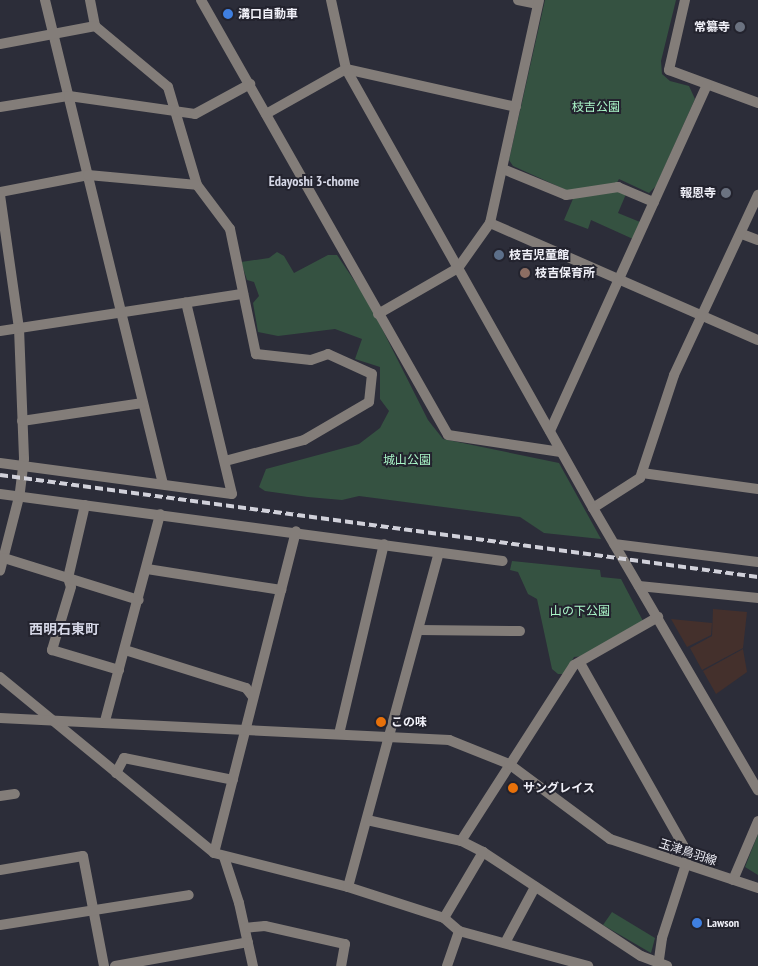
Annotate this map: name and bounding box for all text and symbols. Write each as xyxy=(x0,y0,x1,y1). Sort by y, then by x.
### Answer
place label: 溝口自動車 xyxy=(238,7,298,21)
marker: 溝口自動車 xyxy=(222,8,234,20)
place label: 常纂寺 xyxy=(694,20,730,34)
marker: 常纂寺 xyxy=(734,21,746,33)
park label: 枝吉公園 xyxy=(572,100,620,114)
district label: Edayoshi 3-chome xyxy=(269,173,359,189)
place label: 報恩寺 xyxy=(680,186,716,200)
marker: 報恩寺 xyxy=(720,187,732,199)
place label: 枝吉児童館 xyxy=(509,248,569,262)
marker: 枝吉児童館 xyxy=(493,249,505,261)
place label: 枝吉保育所 xyxy=(535,266,595,280)
marker: 枝吉保育所 xyxy=(519,267,531,279)
park label: 城山公園 xyxy=(383,453,431,467)
park label: 山の下公園 xyxy=(550,604,610,618)
district label: 西明石東町 xyxy=(29,621,99,637)
place label: この味 xyxy=(391,715,427,729)
marker: この味 xyxy=(375,716,387,728)
place label: サングレイス xyxy=(523,781,595,795)
marker: サングレイス xyxy=(507,782,519,794)
street label: 玉津鳥羽線 xyxy=(657,836,719,868)
place label: Lawson xyxy=(707,916,739,930)
marker: Lawson xyxy=(691,917,703,929)

